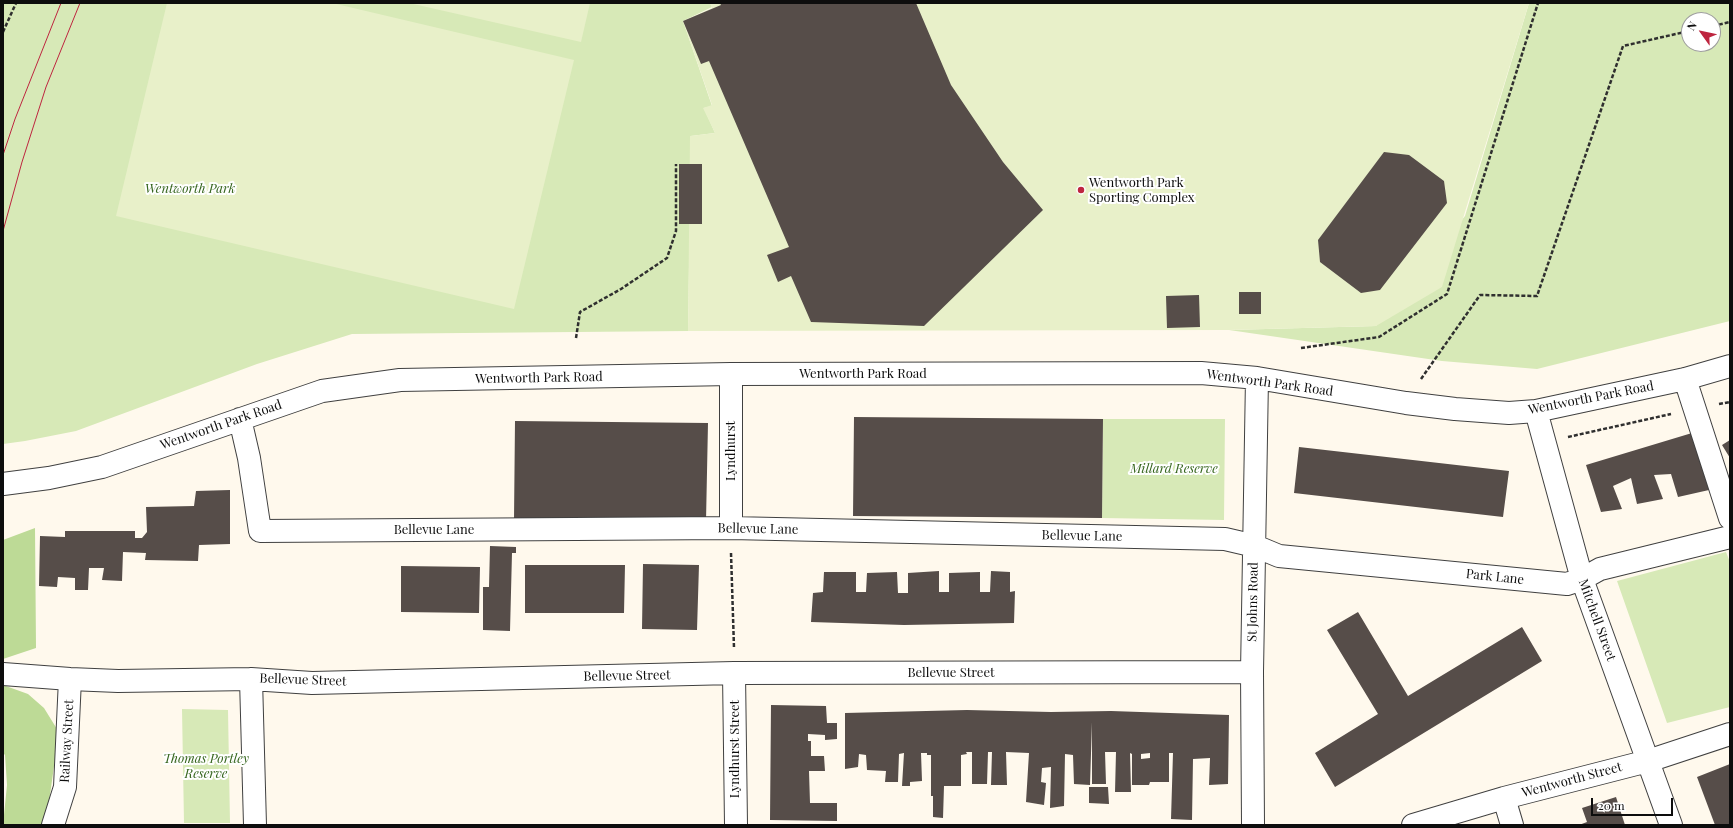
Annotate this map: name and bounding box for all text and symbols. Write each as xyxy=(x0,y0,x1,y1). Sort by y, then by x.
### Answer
north arrow xyxy=(1681,12,1721,52)
text: N xyxy=(1683,18,1700,33)
place label: Wentworth Park Sporting Complex xyxy=(1089,175,1195,206)
park label: Wentworth Park xyxy=(145,181,235,197)
marker: Wentworth Park Sporting Complex xyxy=(1076,185,1086,195)
street label: Wentworth Park Road xyxy=(799,366,927,382)
street label: Wentworth Park Road xyxy=(1206,366,1334,400)
street label: Wentworth Park Road xyxy=(475,369,603,387)
street label: Wentworth Park Road xyxy=(1527,378,1655,418)
street label: Wentworth Park Road xyxy=(158,397,284,453)
street label: Lyndhurst xyxy=(723,421,739,481)
park label: Millard Reserve xyxy=(1130,461,1218,477)
street label: Bellevue Lane xyxy=(718,520,798,538)
street label: Bellevue Lane xyxy=(394,522,474,538)
street label: Bellevue Lane xyxy=(1042,527,1122,545)
street label: St Johns Road xyxy=(1245,562,1261,642)
street label: Park Lane xyxy=(1465,566,1525,588)
street label: Mitchell Street xyxy=(1575,577,1619,663)
street label: Bellevue Street xyxy=(907,665,995,681)
street label: Bellevue Street xyxy=(583,667,671,685)
street label: Bellevue Street xyxy=(259,671,347,689)
street label: Railway Street xyxy=(57,699,77,783)
street label: Lyndhurst Street xyxy=(727,700,743,798)
park label: Thomas Portley Reserve xyxy=(163,751,249,782)
street label: Wentworth Street xyxy=(1520,759,1624,801)
scale bar xyxy=(1593,790,1675,816)
text: 20 m xyxy=(1598,797,1625,813)

